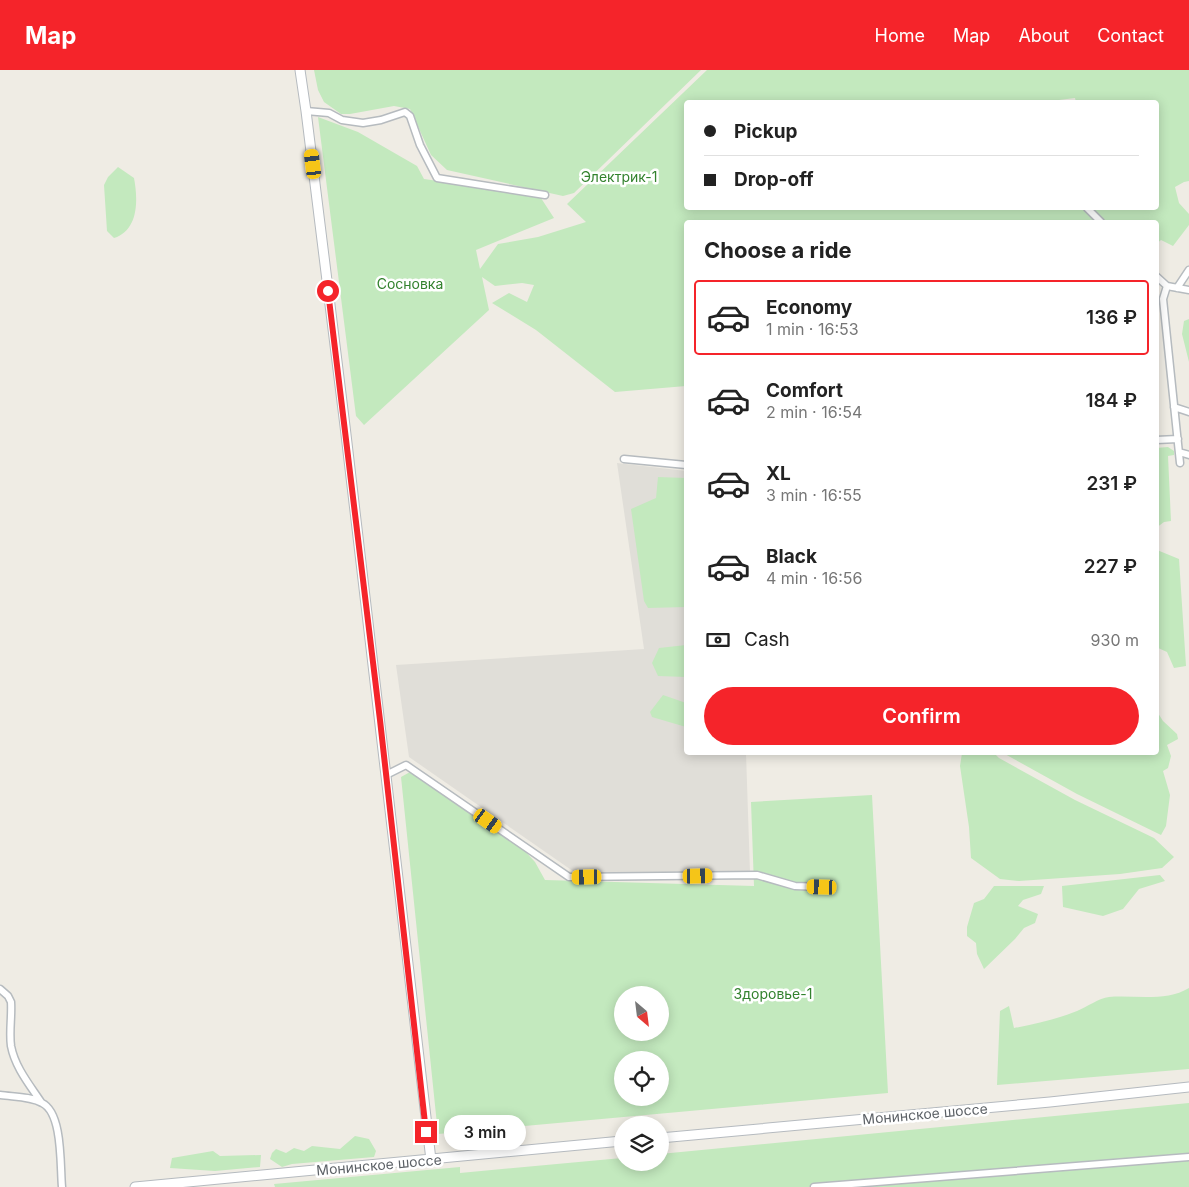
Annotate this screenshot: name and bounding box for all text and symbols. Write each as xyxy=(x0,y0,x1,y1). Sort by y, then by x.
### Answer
text: Map xyxy=(25,21,76,50)
text: Home xyxy=(875,25,925,46)
text: Map xyxy=(953,25,990,46)
text: About xyxy=(1018,25,1069,46)
text: Contact xyxy=(1097,25,1164,46)
text: Pickup xyxy=(734,120,797,143)
car xyxy=(303,148,322,180)
park label: Электрик-1 xyxy=(581,168,657,185)
text: Drop-off xyxy=(734,168,814,191)
text: Choose a ride xyxy=(704,237,852,263)
park label: Сосновка xyxy=(377,275,443,292)
route start xyxy=(317,280,339,302)
icon: car xyxy=(706,295,751,340)
text: Economy xyxy=(766,296,852,319)
text: 136 ₽ xyxy=(1086,306,1137,329)
text: 1 min · 16:53 xyxy=(766,319,859,339)
icon: car xyxy=(706,378,751,423)
text: Comfort xyxy=(766,379,843,402)
text: 184 ₽ xyxy=(1086,389,1137,412)
text: 2 min · 16:54 xyxy=(766,402,862,422)
icon: car xyxy=(706,461,751,506)
text: XL xyxy=(766,462,791,485)
text: 231 ₽ xyxy=(1086,472,1137,495)
text: 3 min · 16:55 xyxy=(766,485,862,505)
icon: car xyxy=(706,544,751,589)
text: Black xyxy=(766,545,817,568)
text: 227 ₽ xyxy=(1084,555,1137,578)
text: 4 min · 16:56 xyxy=(766,568,862,588)
icon: cash xyxy=(704,626,732,654)
text: Cash xyxy=(744,628,790,651)
text: 930 m xyxy=(1091,630,1139,650)
button: Confirm xyxy=(704,687,1139,745)
car xyxy=(471,806,504,836)
car xyxy=(682,868,713,884)
car xyxy=(571,869,602,885)
car xyxy=(806,879,837,895)
park label: Здоровье-1 xyxy=(734,985,812,1002)
north arrow xyxy=(614,986,669,1041)
map controls xyxy=(614,986,669,1171)
button: locate xyxy=(614,1051,669,1106)
street label: Монинское шоссе xyxy=(862,1100,988,1127)
callout: 3 min xyxy=(444,1114,526,1150)
button: layers xyxy=(614,1116,669,1171)
route end xyxy=(415,1121,437,1143)
text: 3 min xyxy=(464,1122,506,1142)
street label: Монинское шоссе xyxy=(316,1151,442,1178)

